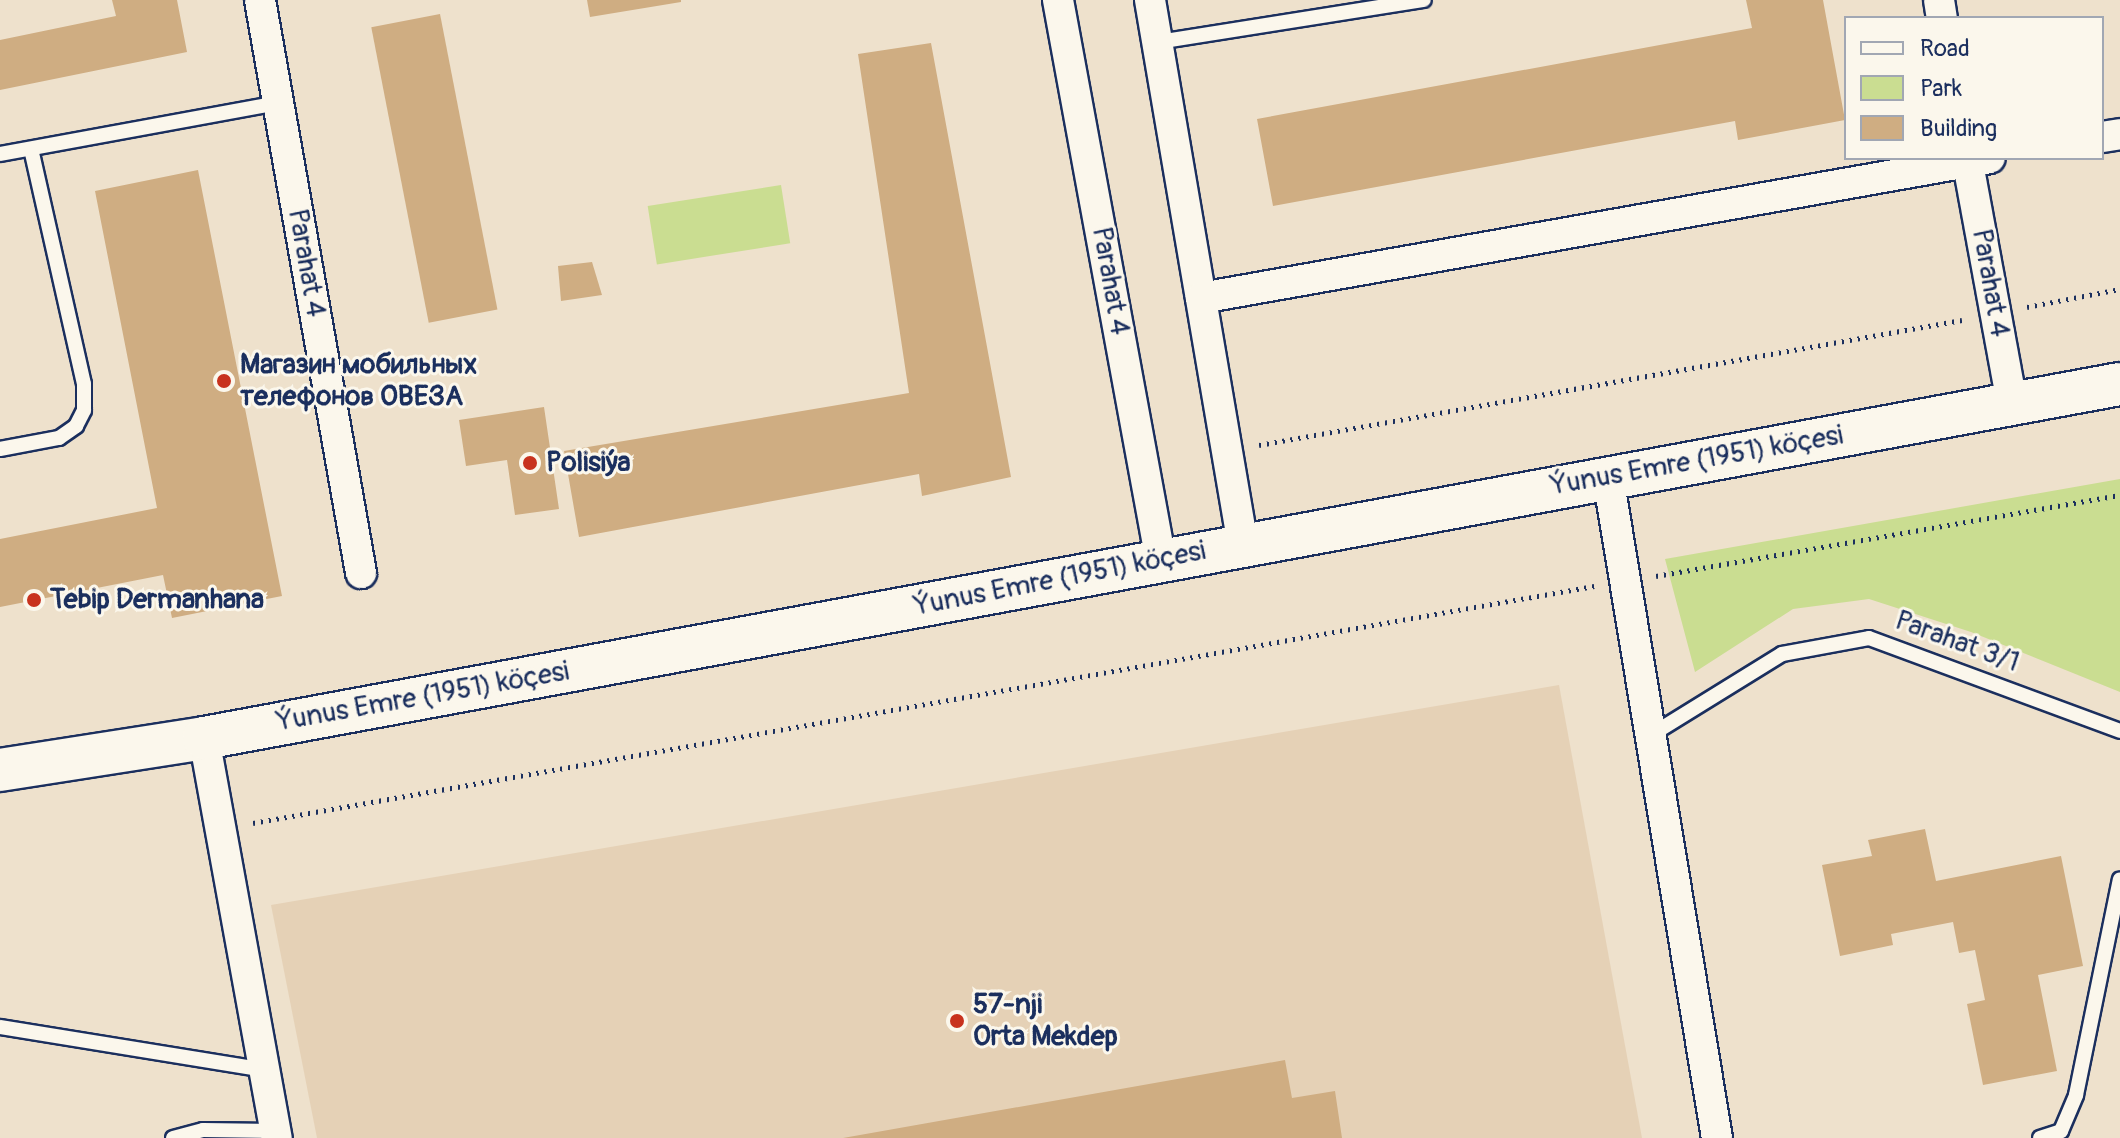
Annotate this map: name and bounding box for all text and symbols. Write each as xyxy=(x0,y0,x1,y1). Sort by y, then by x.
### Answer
legend xyxy=(1844,16,2104,160)
text: Road xyxy=(1920,34,1970,63)
text: Park xyxy=(1920,74,1962,103)
text: Building xyxy=(1920,114,1997,143)
street label: Parahat 4 xyxy=(280,206,332,320)
street label: Parahat 4 xyxy=(1084,224,1136,338)
street label: Parahat 4 xyxy=(1964,226,2016,340)
place label: Магазин мобильных телефонов ОВЕЗА xyxy=(240,348,477,414)
marker: Магазин мобильных телефонов ОВЕЗА xyxy=(215,372,233,390)
street label: Ýunus Emre (1951) köçesi xyxy=(1548,419,1846,503)
place label: Polisiýa xyxy=(546,446,631,480)
marker: Polisiýa xyxy=(521,454,539,472)
street label: Ýunus Emre (1951) köçesi xyxy=(911,534,1209,624)
place label: Tebip Dermanhana xyxy=(50,583,264,617)
marker: Tebip Dermanhana xyxy=(25,591,43,609)
street label: Parahat 3/1 xyxy=(1890,604,2024,680)
street label: Ýunus Emre (1951) köçesi xyxy=(274,655,572,739)
place label: 57-nji Orta Mekdep xyxy=(973,988,1118,1054)
marker: 57-nji Orta Mekdep xyxy=(948,1012,966,1030)

